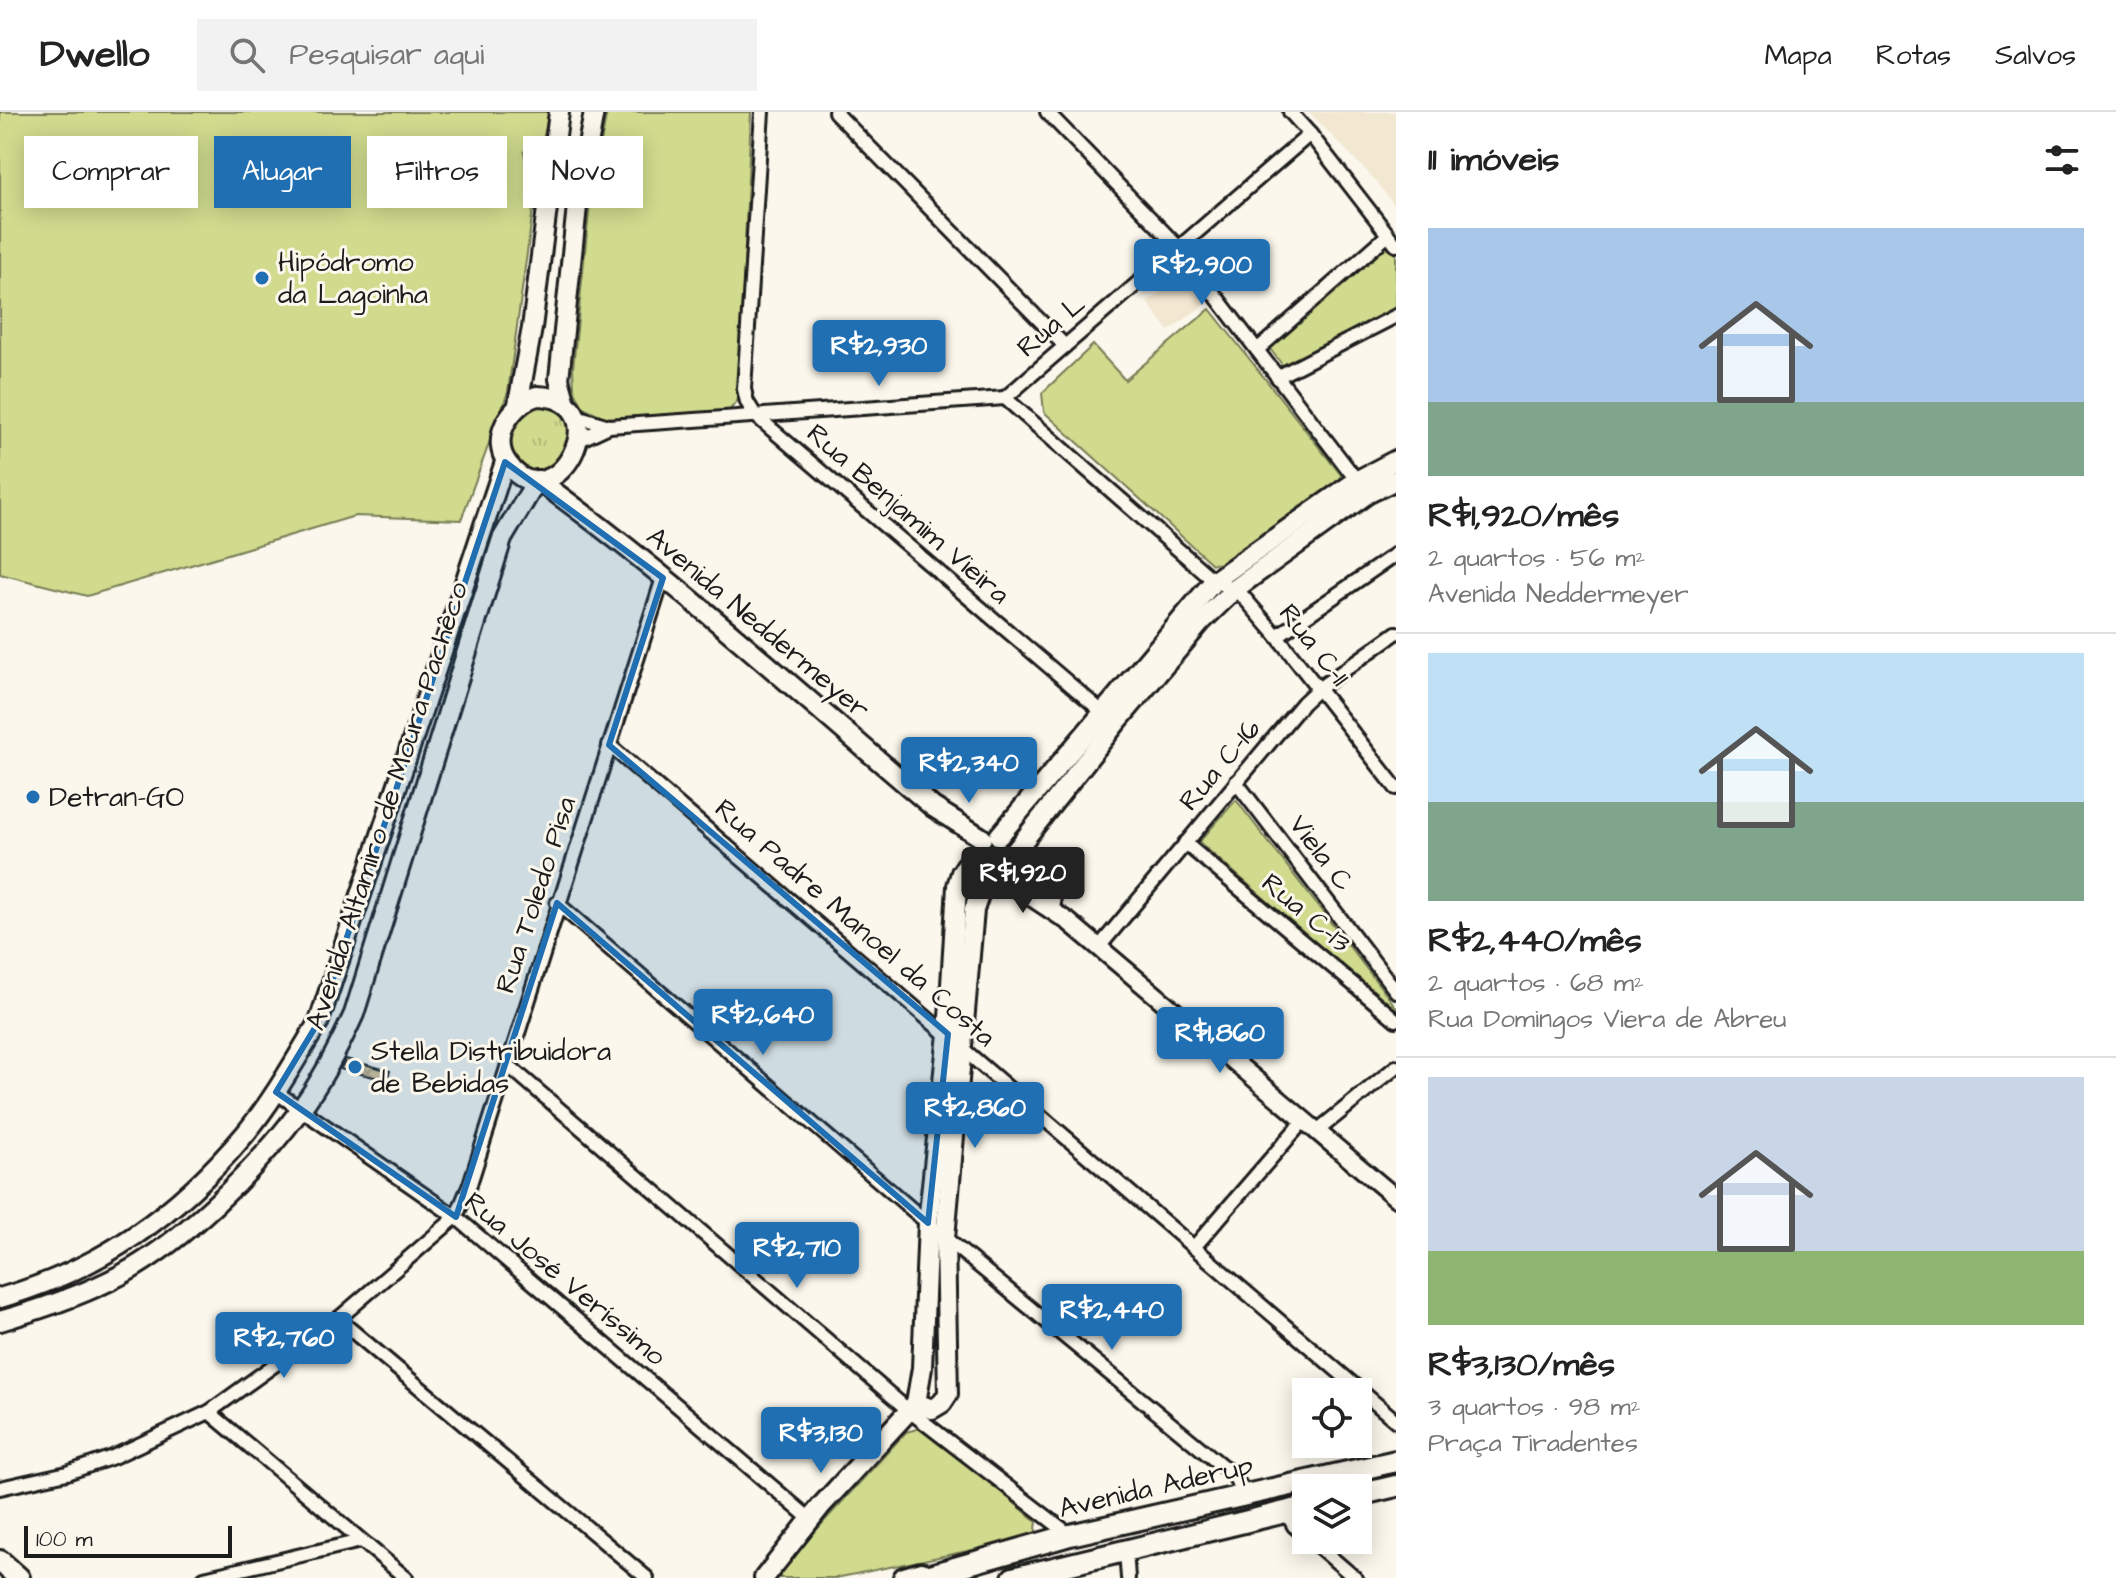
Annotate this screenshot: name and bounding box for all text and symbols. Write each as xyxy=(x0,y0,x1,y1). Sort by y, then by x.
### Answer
search box xyxy=(197,19,757,91)
text: Dwello xyxy=(40,29,149,81)
icon: search xyxy=(225,33,269,77)
text: Pesquisar aqui xyxy=(289,34,484,76)
text: Mapa xyxy=(1764,36,1832,75)
text: Rotas xyxy=(1876,36,1951,75)
text: Salvos xyxy=(1995,36,2076,75)
chip: Comprar xyxy=(24,136,198,208)
chip: Alugar xyxy=(214,136,351,208)
chip: Filtros xyxy=(367,136,507,208)
chip: Novo xyxy=(523,136,643,208)
text: 11 imóveis xyxy=(1428,136,1559,184)
icon: filters xyxy=(2040,138,2084,182)
pin: R$2,900 xyxy=(1128,239,1276,307)
place label: Hipódromo da Lagoinha xyxy=(278,243,428,315)
text: R$2,900 xyxy=(1152,247,1252,283)
marker: Hipódromo da Lagoinha xyxy=(253,269,271,287)
icon: home xyxy=(1684,280,1828,424)
street label: Rua L xyxy=(1008,285,1094,367)
pin: R$2,930 xyxy=(805,320,953,388)
text: R$2,930 xyxy=(831,328,927,364)
street label: Rua Benjamim Vieira xyxy=(798,415,1018,613)
text: R$1,920/mês xyxy=(1428,492,1619,540)
street label: Avenida Neddermeyer xyxy=(637,518,878,730)
text: 2 quartos · 56 m² xyxy=(1428,540,1645,576)
text: Avenida Neddermeyer xyxy=(1428,576,1689,612)
street label: Avenida Altamiro de Moura Pachêco xyxy=(296,577,478,1035)
street label: Rua C-11 xyxy=(1269,595,1359,695)
icon: home xyxy=(1684,705,1828,849)
street label: Rua C-16 xyxy=(1170,711,1270,819)
pin: R$2,340 xyxy=(895,737,1043,805)
text: R$2,340 xyxy=(919,745,1019,781)
place label: Detran-GO xyxy=(49,778,184,817)
marker: Detran-GO xyxy=(24,788,42,806)
street label: Rua Padre Manoel da Costa xyxy=(706,790,1004,1056)
street label: Rua Toledo Pisa xyxy=(486,792,586,998)
street label: Viela C xyxy=(1279,807,1363,899)
pin: R$1,920 xyxy=(949,847,1097,915)
text: R$1,920 xyxy=(979,855,1067,891)
street label: Rua C-13 xyxy=(1253,864,1359,962)
text: R$2,440/mês xyxy=(1428,917,1642,965)
text: 2 quartos · 68 m² xyxy=(1428,965,1644,1001)
pin: R$2,640 xyxy=(689,989,837,1057)
text: R$2,640 xyxy=(712,997,814,1033)
text: Rua Domingos Viera de Abreu xyxy=(1428,1001,1787,1037)
pin: R$1,860 xyxy=(1146,1007,1294,1075)
text: R$1,860 xyxy=(1175,1015,1265,1051)
place label: Stella Distribuidora de Bebidas xyxy=(371,1032,611,1103)
marker: Stella Distribuidora de Bebidas xyxy=(346,1058,364,1076)
pin: R$2,860 xyxy=(901,1082,1049,1150)
text: R$2,860 xyxy=(924,1090,1026,1126)
icon: home xyxy=(1684,1129,1828,1273)
street label: Rua José Veríssimo xyxy=(456,1183,675,1375)
pin: R$2,710 xyxy=(723,1222,871,1290)
text: R$2,710 xyxy=(753,1230,841,1266)
pin: R$2,440 xyxy=(1038,1284,1186,1352)
text: R$2,440 xyxy=(1060,1292,1164,1328)
pin: R$2,760 xyxy=(210,1312,358,1380)
text: R$2,760 xyxy=(233,1320,335,1356)
text: R$3,130/mês xyxy=(1428,1341,1615,1389)
map controls xyxy=(1292,1378,1372,1554)
button: locate xyxy=(1292,1378,1372,1458)
text: 3 quartos · 98 m² xyxy=(1428,1389,1641,1425)
pin: R$3,130 xyxy=(747,1407,895,1475)
text: R$3,130 xyxy=(779,1415,863,1451)
text: Praça Tiradentes xyxy=(1428,1425,1638,1461)
street label: Avenida Aderup xyxy=(1055,1446,1257,1528)
button: layers xyxy=(1292,1474,1372,1554)
scale bar xyxy=(24,1522,232,1558)
text: 100 m xyxy=(36,1524,93,1555)

